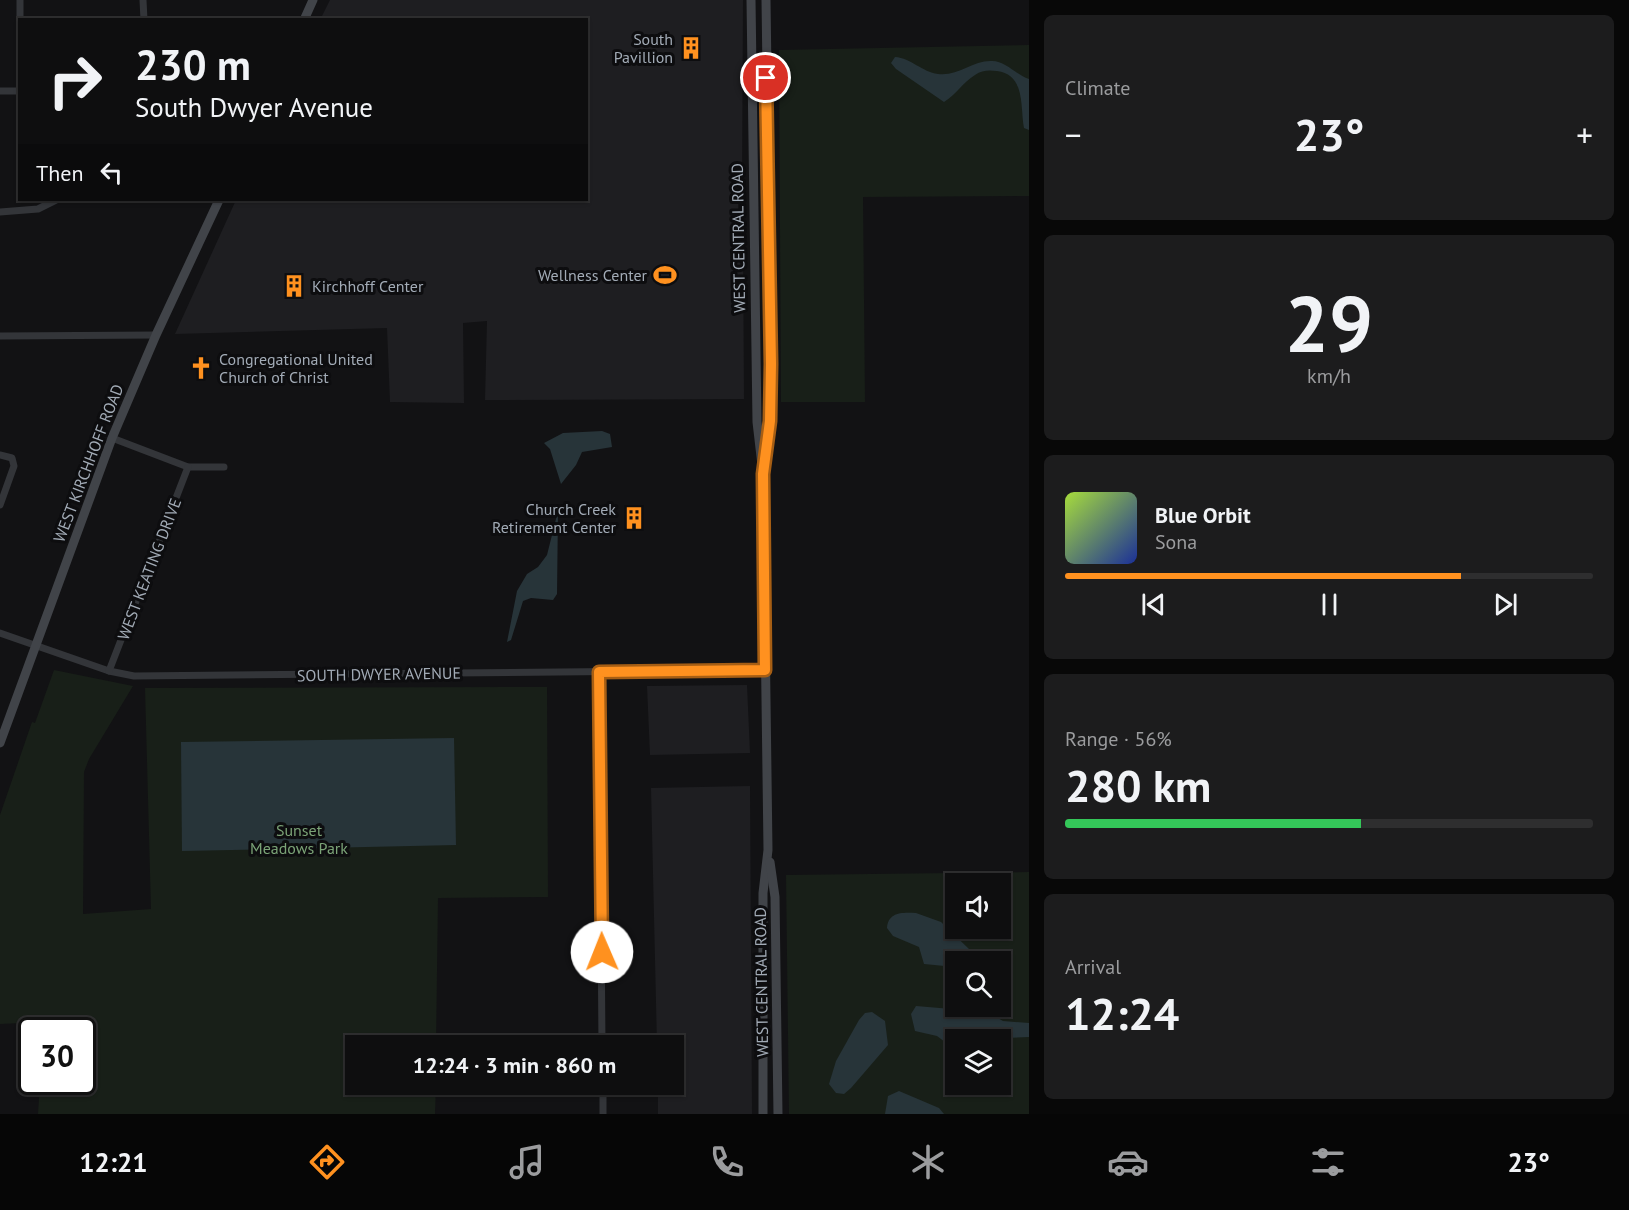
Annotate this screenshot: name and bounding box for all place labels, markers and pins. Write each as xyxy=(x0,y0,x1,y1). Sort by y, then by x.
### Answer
place label: South Pavillion xyxy=(614,29,673,67)
building icon: South Pavillion xyxy=(678,35,704,61)
pin xyxy=(740,52,791,103)
sports icon: Wellness Center xyxy=(652,262,678,288)
place label: Wellness Center xyxy=(538,265,648,285)
building icon: Kirchhoff Center xyxy=(281,273,307,299)
place label: Kirchhoff Center xyxy=(312,276,424,296)
place label: Congregational United Church of Christ xyxy=(219,349,373,387)
church icon: Congregational United Church of Christ xyxy=(188,355,214,381)
place label: Church Creek Retirement Center xyxy=(492,499,617,537)
building icon: Church Creek Retirement Center xyxy=(621,505,647,531)

